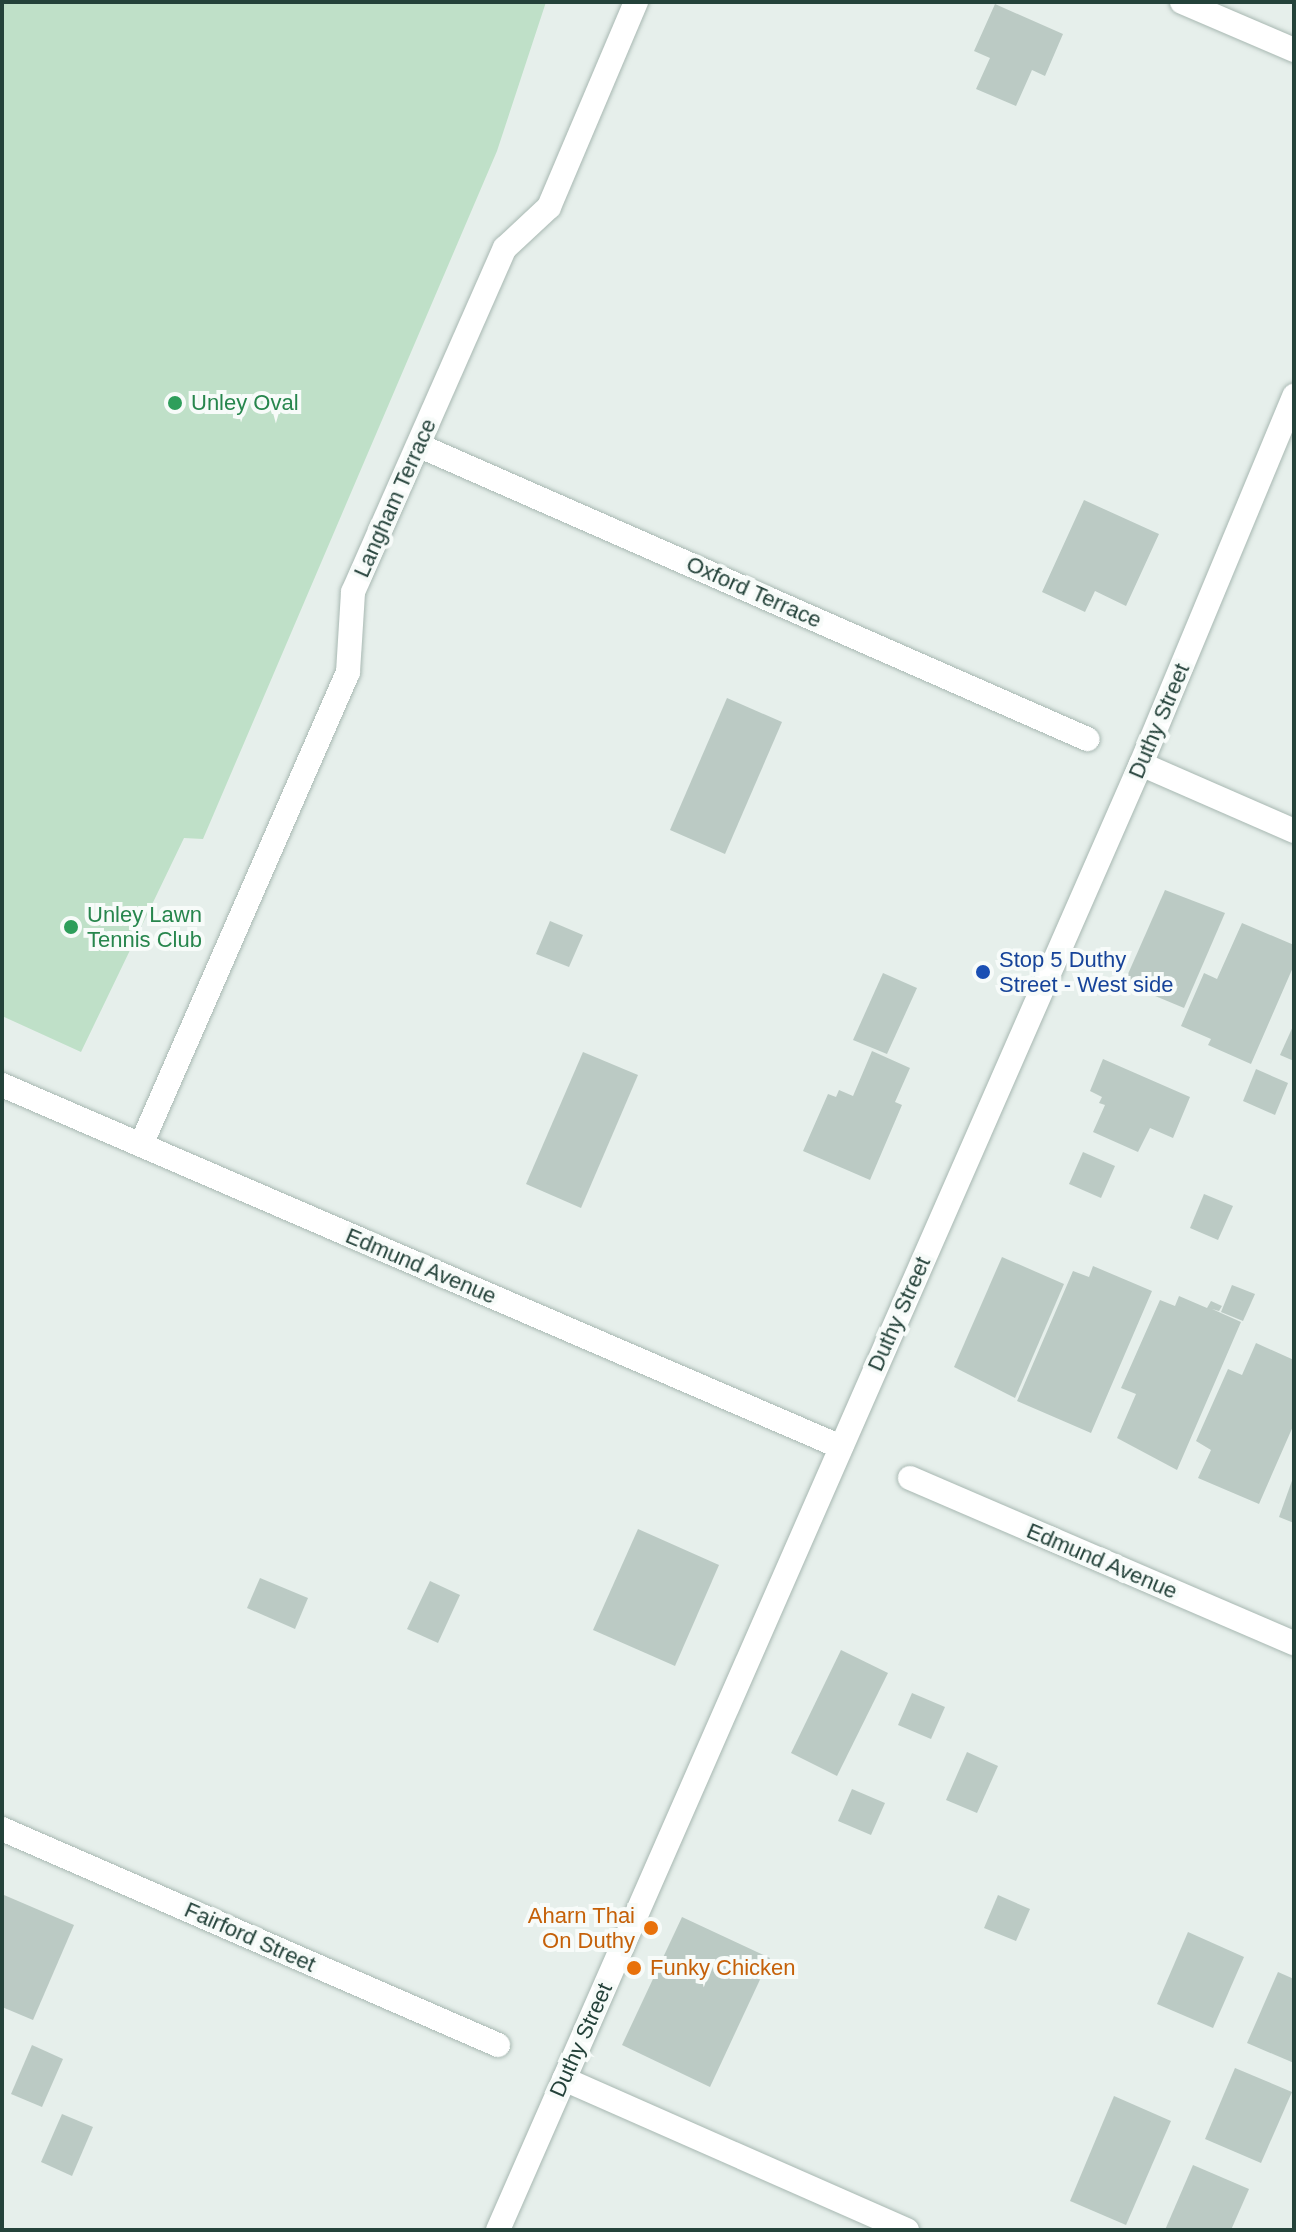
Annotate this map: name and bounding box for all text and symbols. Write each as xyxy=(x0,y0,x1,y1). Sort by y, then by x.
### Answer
place label: Unley Oval xyxy=(191,390,299,416)
marker: Unley Oval xyxy=(166,394,184,412)
street label: Langham Terrace xyxy=(348,414,442,582)
street label: Oxford Terrace xyxy=(682,550,826,634)
street label: Duthy Street xyxy=(1123,660,1195,782)
place label: Unley Lawn Tennis Club xyxy=(87,901,202,952)
marker: Unley Lawn Tennis Club xyxy=(62,918,80,936)
place label: Stop 5 Duthy Street - West side xyxy=(999,946,1173,998)
marker: Stop 5 Duthy Street - West side xyxy=(974,963,992,981)
street label: Edmund Avenue xyxy=(341,1222,501,1310)
street label: Duthy Street xyxy=(862,1253,936,1375)
street label: Edmund Avenue xyxy=(1022,1517,1182,1605)
street label: Fairford Street xyxy=(180,1896,320,1978)
place label: Aharn Thai On Duthy xyxy=(527,1902,635,1954)
marker: Aharn Thai On Duthy xyxy=(642,1919,660,1937)
place label: Funky Chicken xyxy=(650,1955,796,1981)
marker: Funky Chicken xyxy=(625,1959,643,1977)
street label: Duthy Street xyxy=(544,1979,618,2101)

